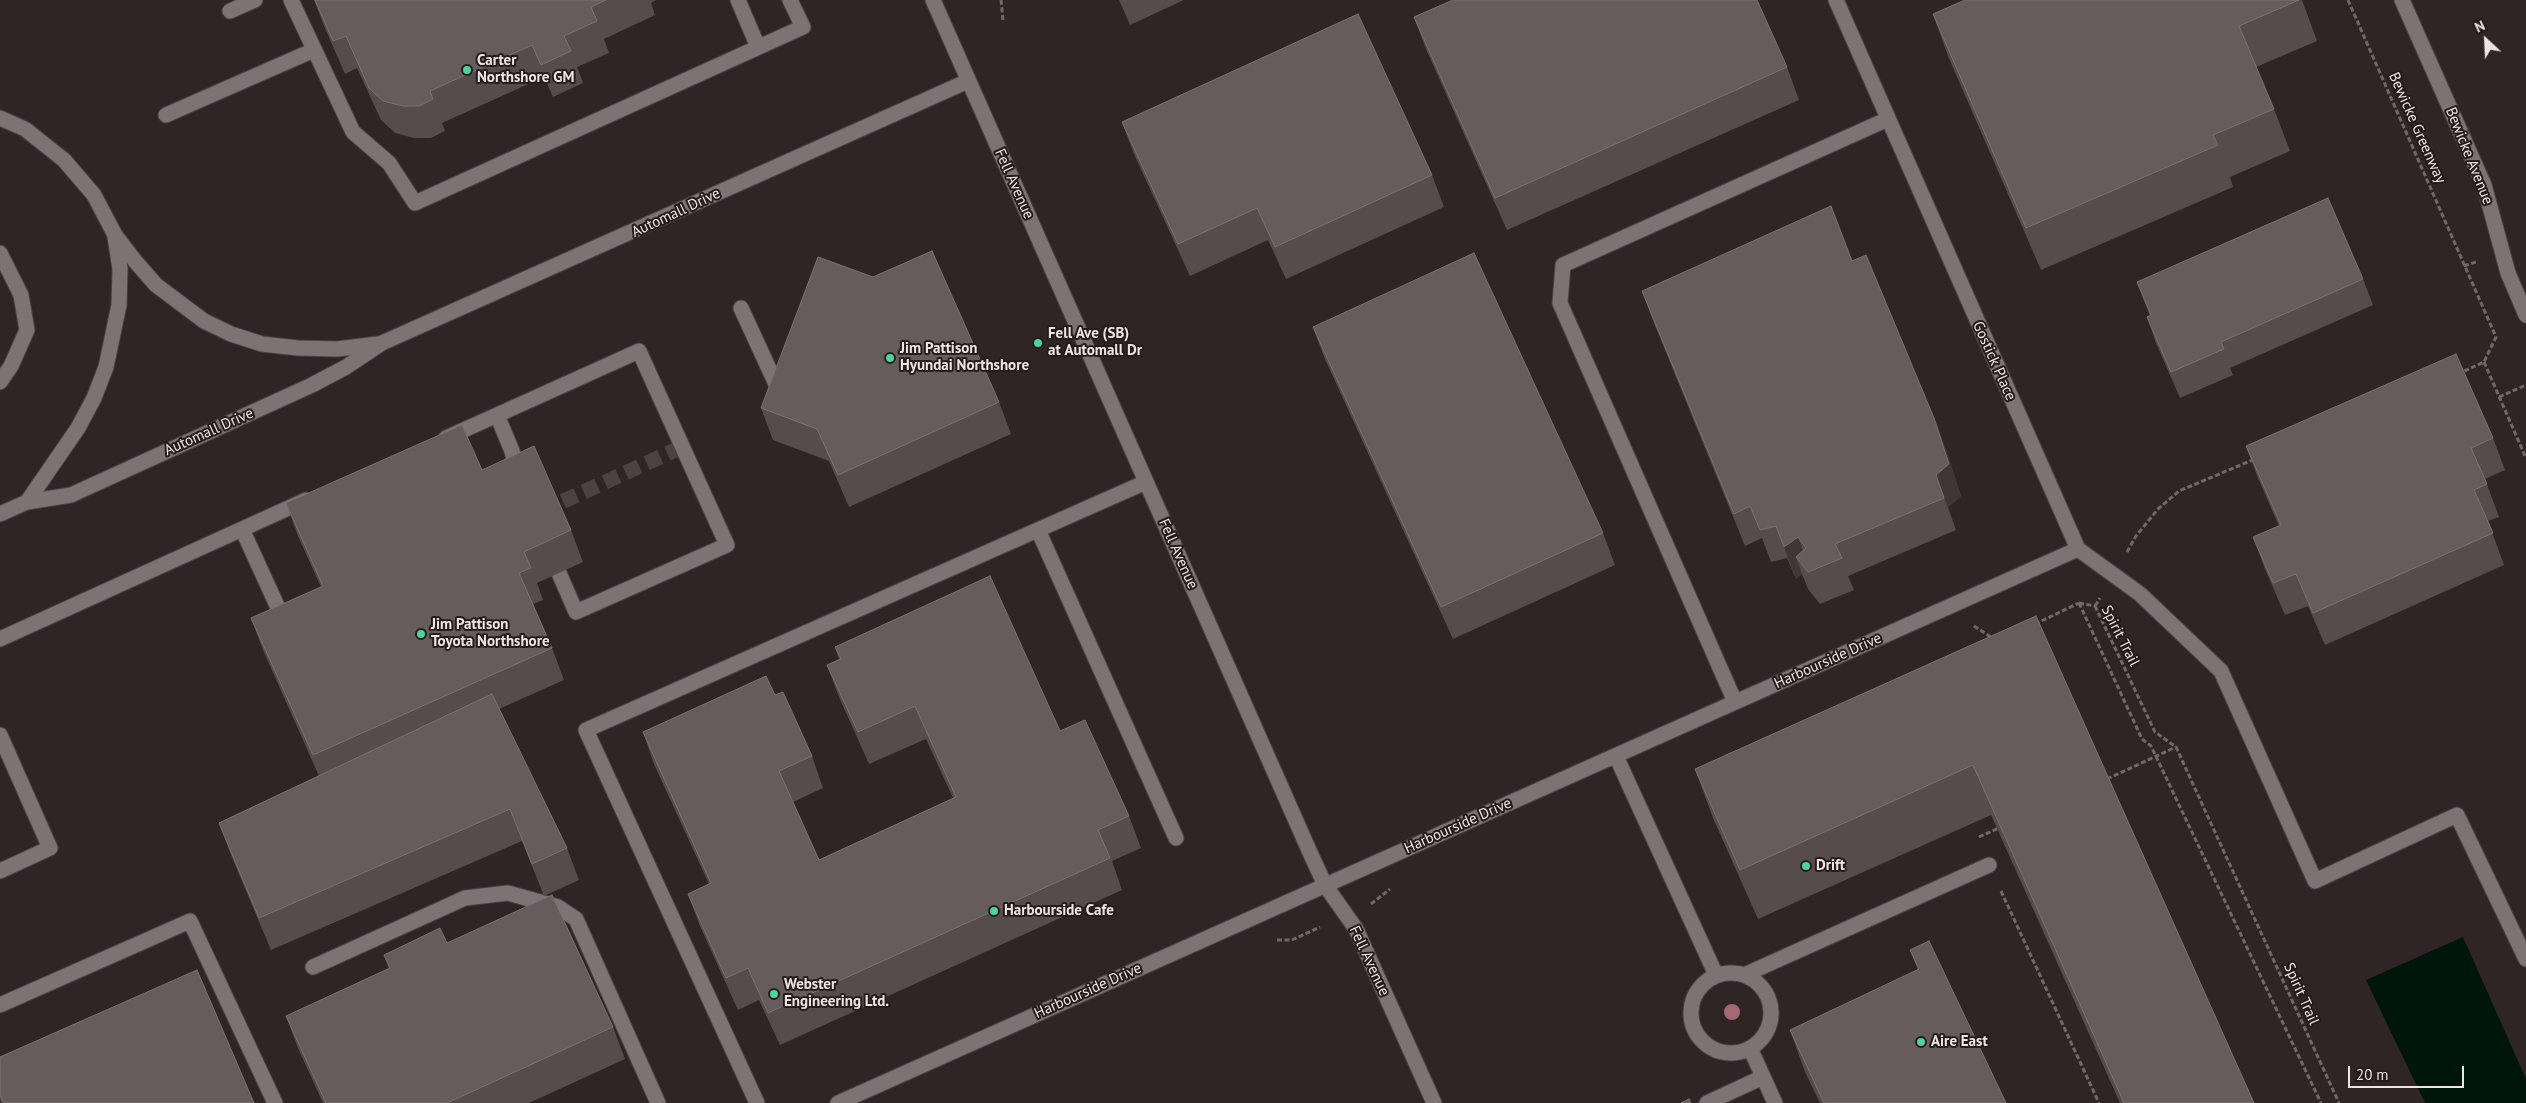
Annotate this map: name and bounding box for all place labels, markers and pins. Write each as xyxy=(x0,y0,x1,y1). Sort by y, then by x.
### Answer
place label: Carter Northshore GM xyxy=(477,52,574,87)
marker: Carter Northshore GM xyxy=(461,64,473,76)
place label: Fell Ave (SB) at Automall Dr xyxy=(1048,325,1142,360)
marker: Fell Ave (SB) at Automall Dr xyxy=(1032,337,1044,349)
place label: Jim Pattison Hyundai Northshore xyxy=(900,340,1029,375)
marker: Jim Pattison Hyundai Northshore xyxy=(884,352,896,364)
place label: Jim Pattison Toyota Northshore xyxy=(431,616,550,651)
marker: Jim Pattison Toyota Northshore xyxy=(415,628,427,640)
place label: Drift xyxy=(1816,857,1845,875)
marker: Drift xyxy=(1800,860,1812,872)
place label: Harbourside Cafe xyxy=(1004,902,1114,920)
marker: Harbourside Cafe xyxy=(988,905,1000,917)
place label: Webster Engineering Ltd. xyxy=(784,976,889,1011)
marker: Webster Engineering Ltd. xyxy=(768,988,780,1000)
place label: Aire East xyxy=(1931,1033,1988,1051)
marker: Aire East xyxy=(1915,1036,1927,1048)

